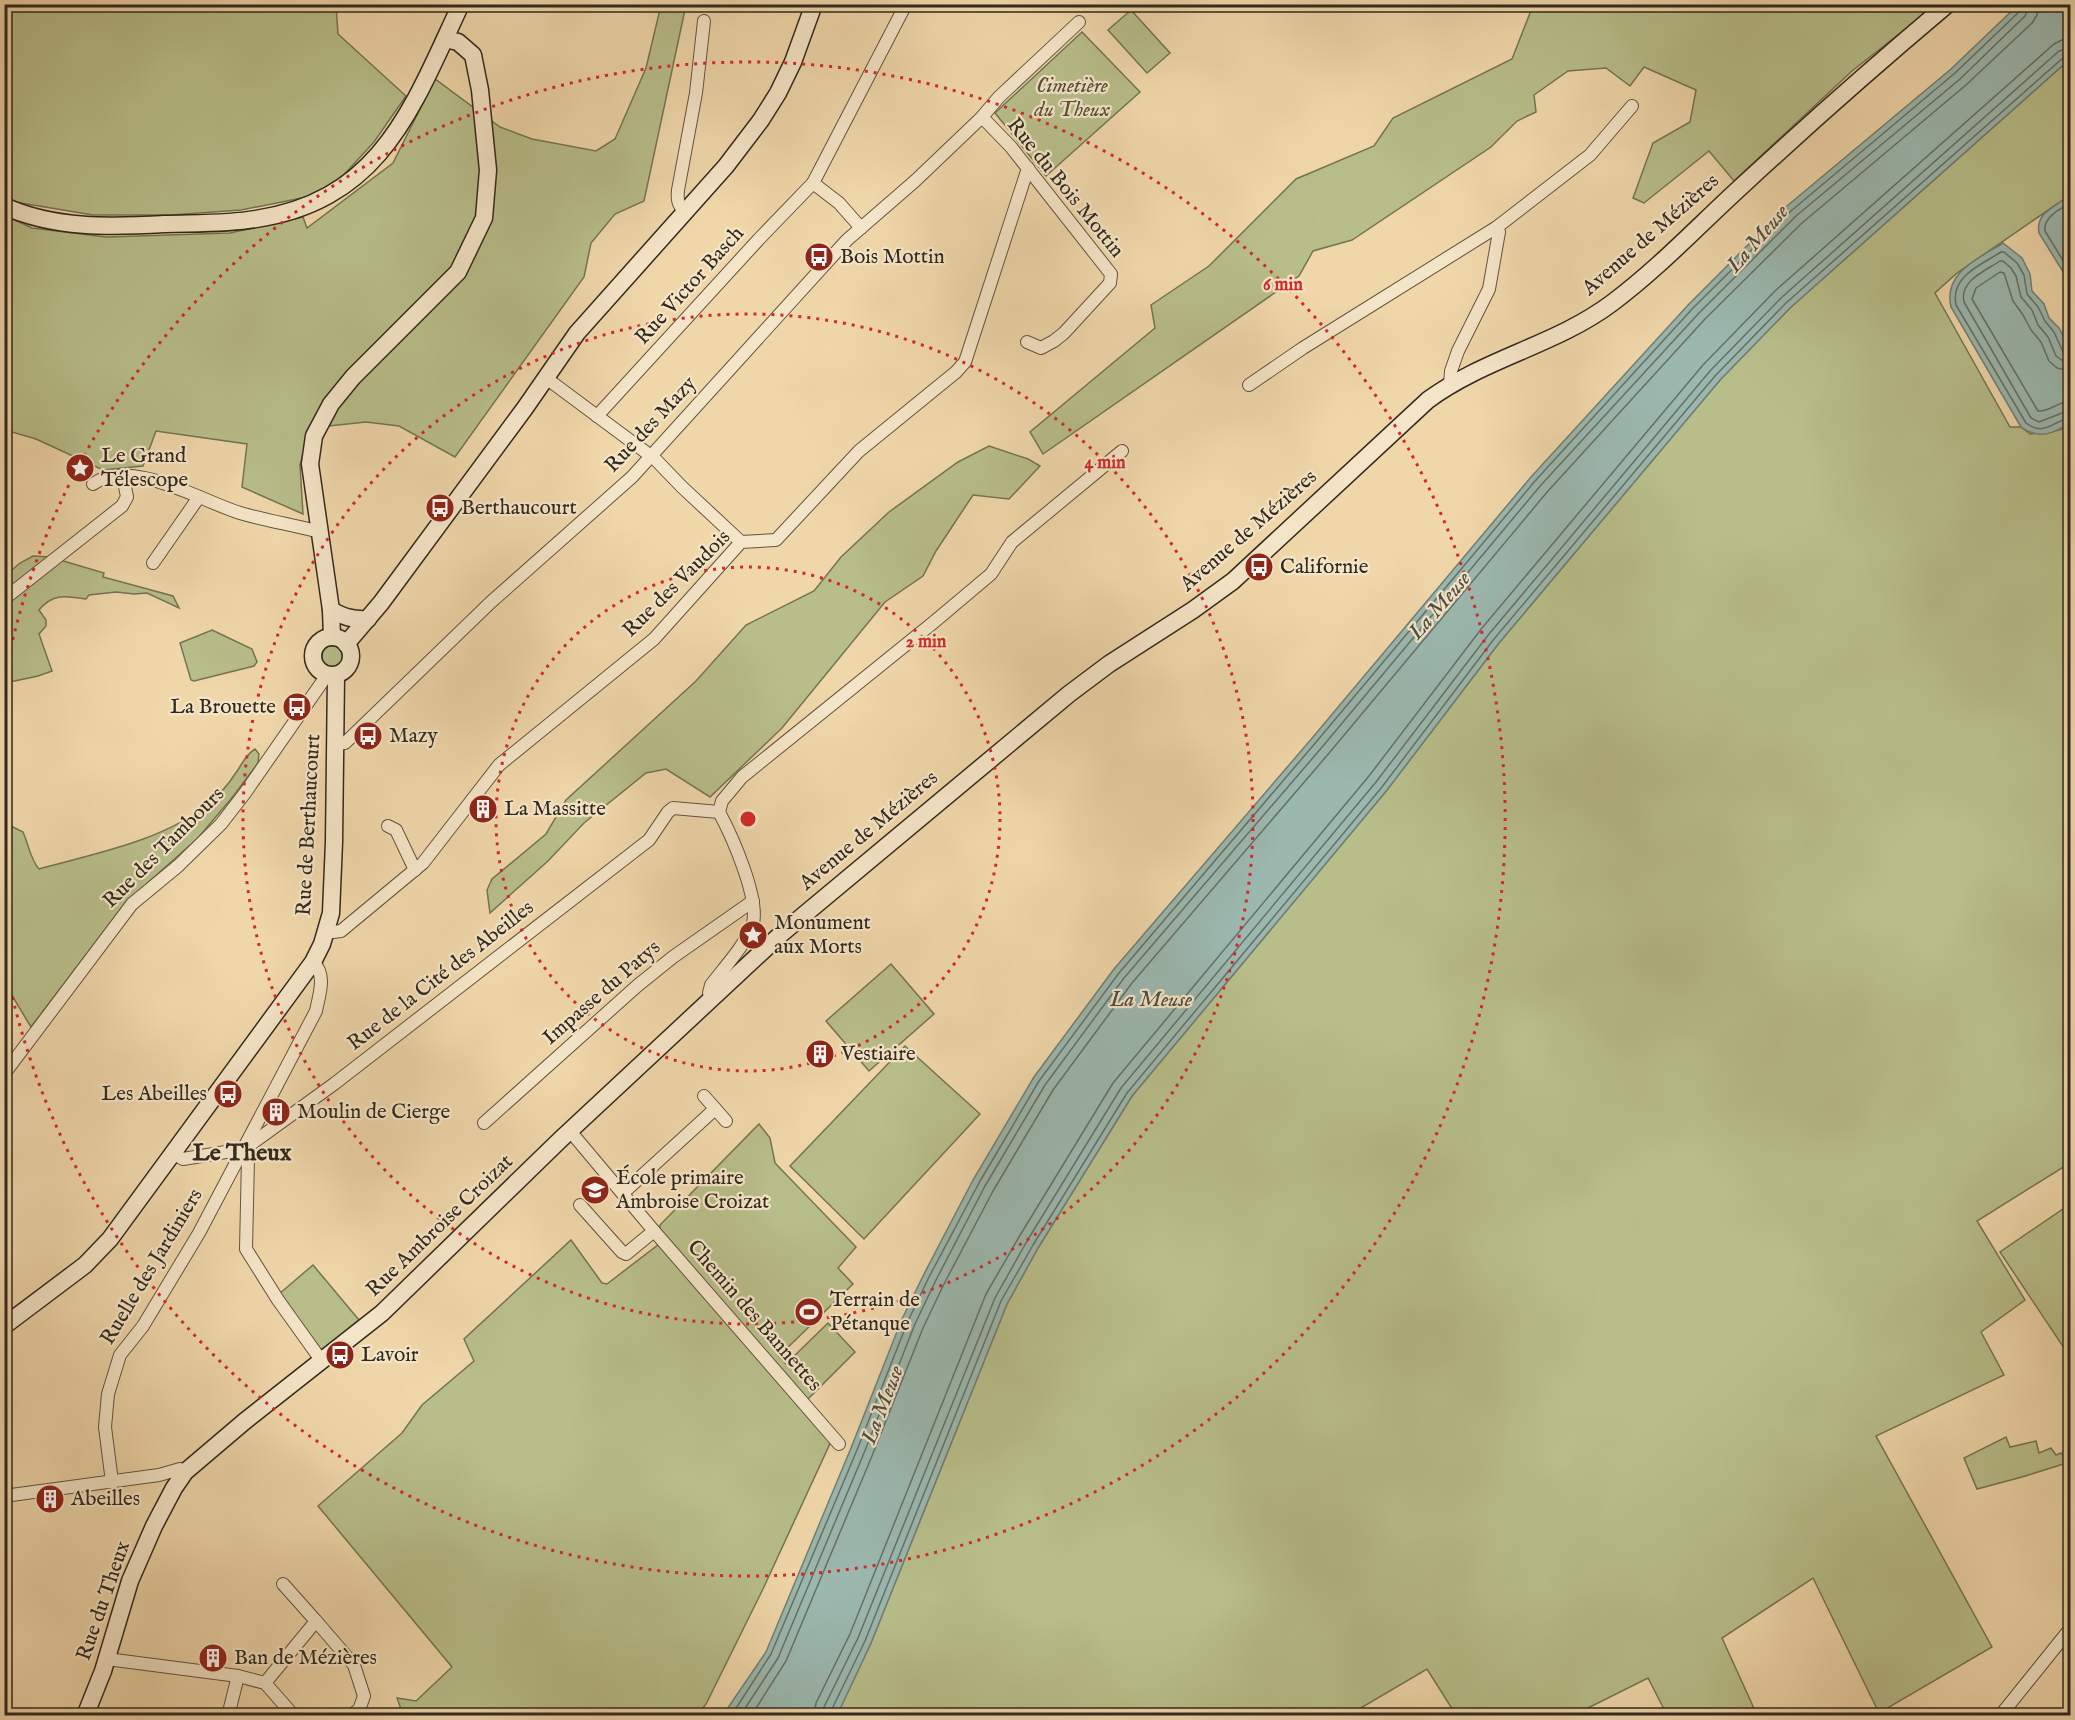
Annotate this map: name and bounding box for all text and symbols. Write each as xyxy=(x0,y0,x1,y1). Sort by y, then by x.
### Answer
park label: Cimetière du Theux xyxy=(1033,73,1111,124)
street label: Rue du Bois Mottin xyxy=(1000,112,1130,264)
street label: Avenue de Mézières xyxy=(1576,168,1725,303)
water label: La Meuse xyxy=(1720,198,1796,280)
street label: Rue Victor Basch xyxy=(630,221,750,351)
bus stop icon: Bois Mottin xyxy=(803,241,835,273)
place label: Bois Mottin xyxy=(840,244,945,271)
text: 6 min xyxy=(1263,274,1303,297)
street label: Rue des Mazy xyxy=(599,370,703,479)
place label: Le Grand Télescope xyxy=(101,443,188,494)
place icon: Le Grand Télescope xyxy=(64,452,96,484)
text: 4 min xyxy=(1084,452,1126,475)
street label: Avenue de Mézières xyxy=(1174,464,1323,599)
bus stop icon: Berthaucourt xyxy=(424,492,456,524)
place label: Berthaucourt xyxy=(461,495,577,522)
street label: Rue des Vaudois xyxy=(617,524,737,644)
bus stop icon: Californie xyxy=(1243,551,1275,583)
place label: Californie xyxy=(1280,554,1369,581)
water label: La Meuse xyxy=(1402,565,1478,647)
text: 2 min xyxy=(906,631,947,654)
bus stop icon: La Brouette xyxy=(281,691,313,723)
place label: La Brouette xyxy=(170,694,276,721)
bus stop icon: Mazy xyxy=(352,720,384,752)
place label: Mazy xyxy=(389,723,439,750)
street label: Rue de Berthaucourt xyxy=(291,733,327,917)
street label: Avenue de Mézières xyxy=(793,765,944,898)
street label: Rue des Tambours xyxy=(97,781,231,915)
building icon: La Massitte xyxy=(467,793,499,825)
place label: La Massitte xyxy=(504,796,606,823)
centre of rings xyxy=(738,809,758,829)
street label: Rue de la Cité des Abeilles xyxy=(342,895,540,1057)
place label: Monument aux Morts xyxy=(774,910,871,961)
place icon: Monument aux Morts xyxy=(737,919,769,951)
street label: Impasse du Patys xyxy=(538,934,666,1052)
water label: La Meuse xyxy=(1109,986,1193,1014)
building icon: Vestiaire xyxy=(804,1038,836,1070)
place label: Vestiaire xyxy=(840,1041,916,1068)
bus stop icon: Les Abeilles xyxy=(212,1078,244,1110)
place label: Les Abeilles xyxy=(101,1081,207,1108)
building icon: Moulin de Cierge xyxy=(260,1096,292,1128)
place label: Moulin de Cierge xyxy=(297,1099,450,1126)
district label: Le Theux xyxy=(193,1138,292,1169)
street label: Rue Ambroise Croizat xyxy=(361,1149,519,1303)
place label: École primaire Ambroise Croizat xyxy=(615,1164,769,1216)
school or university icon: École primaire Ambroise Croizat xyxy=(579,1174,611,1206)
street label: Ruelle des Jardiniers xyxy=(95,1184,209,1350)
street label: Chemin des Bannettes xyxy=(681,1234,827,1398)
place label: Terrain de Pétanque xyxy=(830,1287,920,1338)
sports icon: Terrain de Pétanque xyxy=(793,1296,825,1328)
bus stop icon: Lavoir xyxy=(324,1339,356,1371)
place label: Lavoir xyxy=(361,1342,419,1369)
water label: La Meuse xyxy=(855,1361,911,1449)
building icon: Abeilles xyxy=(34,1483,66,1515)
place label: Abeilles xyxy=(70,1486,140,1513)
street label: Rue du Theux xyxy=(71,1538,137,1664)
building icon: Ban de Mézières xyxy=(197,1642,229,1674)
place label: Ban de Mézières xyxy=(234,1645,377,1672)

